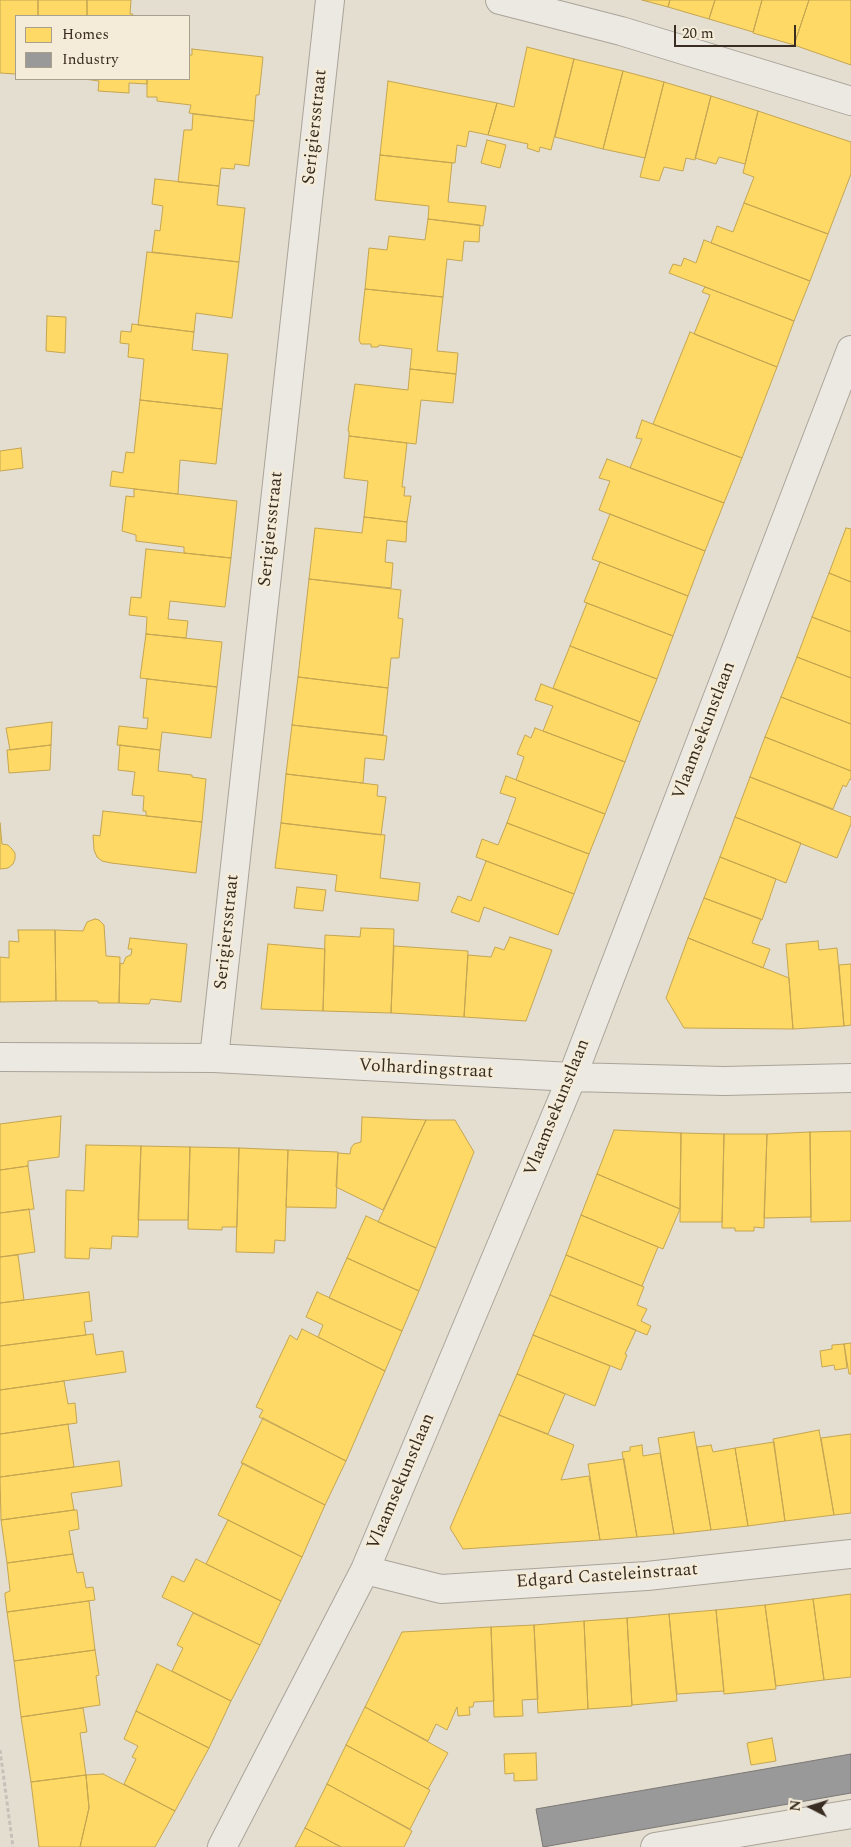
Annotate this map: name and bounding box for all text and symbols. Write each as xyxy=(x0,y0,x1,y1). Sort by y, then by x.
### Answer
legend xyxy=(15,15,190,80)
scale bar xyxy=(676,15,798,47)
text: 20 m xyxy=(682,22,714,45)
text: Homes xyxy=(62,23,109,46)
text: Industry xyxy=(62,48,118,71)
street label: Serigiersstraat xyxy=(299,68,333,186)
street label: Serigiersstraat xyxy=(255,470,289,588)
street label: Vlaamsekunstlaan xyxy=(669,659,741,803)
street label: Serigiersstraat xyxy=(211,873,245,991)
street label: Vlaamsekunstlaan xyxy=(521,1036,595,1180)
street label: Volhardingstraat xyxy=(358,1056,494,1084)
street label: Vlaamsekunstlaan xyxy=(364,1411,440,1553)
street label: Edgard Casteleinstraat xyxy=(515,1560,699,1594)
north arrow xyxy=(786,1782,836,1832)
text: N xyxy=(785,1799,807,1812)

